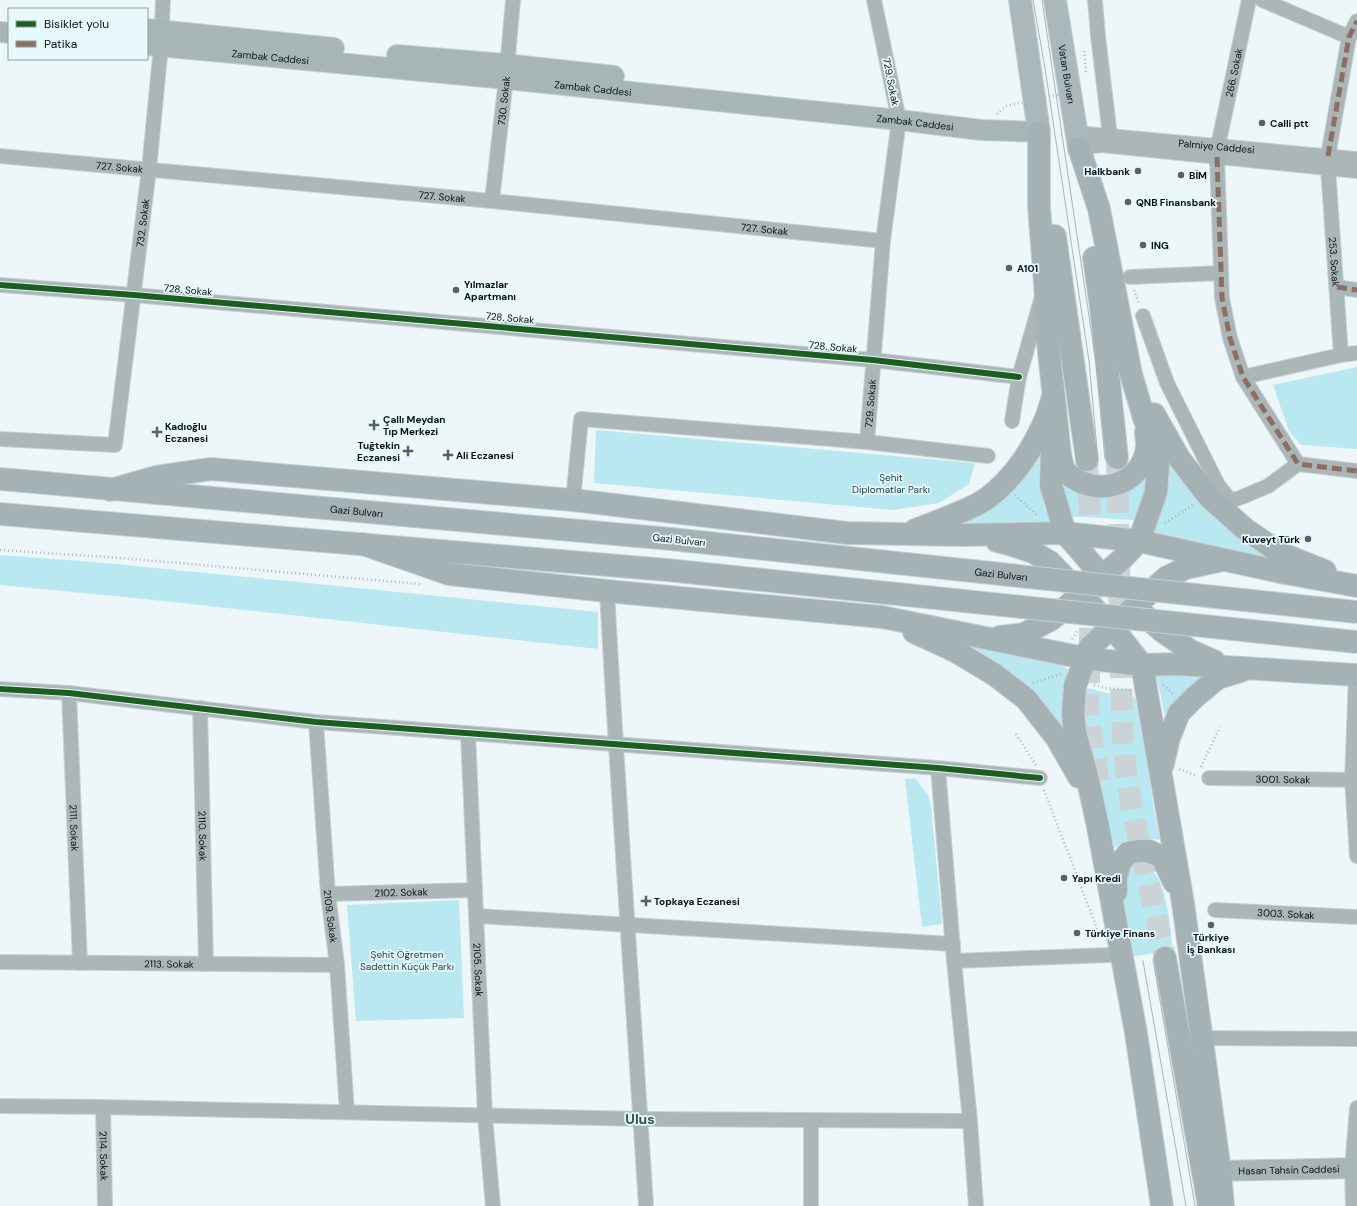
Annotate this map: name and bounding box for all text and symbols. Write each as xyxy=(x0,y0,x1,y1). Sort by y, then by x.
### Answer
legend xyxy=(8,8,148,60)
text: Bisiklet yolu xyxy=(44,16,109,32)
text: Patika xyxy=(44,36,77,52)
street label: Vatan Bulvarı xyxy=(1056,44,1078,105)
street label: Zambak Caddesi xyxy=(231,47,310,67)
street label: 266. Sokak xyxy=(1222,47,1245,98)
street label: 729. Sokak xyxy=(880,57,902,107)
street label: 730. Sokak xyxy=(494,76,513,126)
street label: Zambak Caddesi xyxy=(554,78,632,99)
street label: Zambak Caddesi xyxy=(876,111,954,133)
place label: Calli ptt xyxy=(1270,117,1309,130)
marker: Calli ptt xyxy=(1257,118,1267,128)
street label: Palmiye Caddesi xyxy=(1178,136,1255,156)
street label: 727. Sokak xyxy=(95,158,144,176)
place label: Halkbank xyxy=(1084,165,1130,178)
marker: Halkbank xyxy=(1133,166,1143,176)
place label: BİM xyxy=(1189,169,1207,182)
marker: BİM xyxy=(1176,170,1186,180)
street label: 727. Sokak xyxy=(418,188,466,205)
place label: QNB Finansbank xyxy=(1136,196,1216,209)
marker: QNB Finansbank xyxy=(1123,197,1133,207)
street label: 732. Sokak xyxy=(133,198,152,248)
street label: 727. Sokak xyxy=(740,220,789,238)
street label: 253. Sokak xyxy=(1326,237,1343,287)
place label: ING xyxy=(1151,239,1169,252)
marker: ING xyxy=(1138,240,1148,250)
place label: A101 xyxy=(1017,262,1038,275)
marker: A101 xyxy=(1004,263,1014,273)
place label: Yılmazlar Apartmanı xyxy=(464,278,516,303)
street label: 728. Sokak xyxy=(163,281,213,299)
marker: Yılmazlar Apartmanı xyxy=(451,285,461,295)
street label: 728. Sokak xyxy=(485,309,535,327)
street label: 728. Sokak xyxy=(808,338,858,356)
street label: 729. Sokak xyxy=(862,379,878,428)
place label: Çallı Meydan Tıp Merkezi xyxy=(383,413,445,438)
marker: Çallı Meydan Tıp Merkezi xyxy=(368,419,380,431)
place label: Kadıoğlu Eczanesi xyxy=(165,420,208,445)
marker: Kadıoğlu Eczanesi xyxy=(152,427,162,437)
place label: Tuğtekin Eczanesi xyxy=(357,439,400,464)
marker: Tuğtekin Eczanesi xyxy=(403,446,413,456)
place label: Ali Eczanesi xyxy=(456,449,514,462)
marker: Ali Eczanesi xyxy=(443,450,453,460)
park label: Şehit Diplomatlar Parkı xyxy=(852,471,930,496)
street label: Gazi Bulvarı xyxy=(330,502,384,520)
street label: Gazi Bulvarı xyxy=(652,531,706,549)
place label: Kuveyt Türk xyxy=(1242,533,1300,546)
marker: Kuveyt Türk xyxy=(1303,534,1313,544)
street label: Gazi Bulvarı xyxy=(974,565,1028,583)
street label: 3001. Sokak xyxy=(1256,772,1310,786)
street label: 2111. Sokak xyxy=(67,804,82,852)
street label: 2110. Sokak xyxy=(196,811,210,861)
place label: Yapı Kredi xyxy=(1072,872,1121,885)
marker: Yapı Kredi xyxy=(1059,873,1069,883)
street label: 2102. Sokak xyxy=(374,885,428,899)
street label: 2109. Sokak xyxy=(321,889,341,944)
place label: Topkaya Eczanesi xyxy=(654,895,740,908)
marker: Topkaya Eczanesi xyxy=(641,896,651,906)
street label: 3003. Sokak xyxy=(1257,906,1315,921)
marker: Türkiye İş Bankası xyxy=(1206,920,1216,930)
place label: Türkiye Finans xyxy=(1085,927,1155,940)
marker: Türkiye Finans xyxy=(1072,928,1082,938)
place label: Türkiye İş Bankası xyxy=(1187,931,1235,956)
street label: 2105. Sokak xyxy=(471,943,486,997)
park label: Şehit Öğretmen Sadettin Küçük Parkı xyxy=(360,948,454,973)
street label: 2113. Sokak xyxy=(144,957,194,970)
district label: Ulus xyxy=(625,1110,655,1128)
street label: 2114. Sokak xyxy=(97,1131,111,1181)
street label: Hasan Tahsin Caddesi xyxy=(1238,1162,1340,1177)

